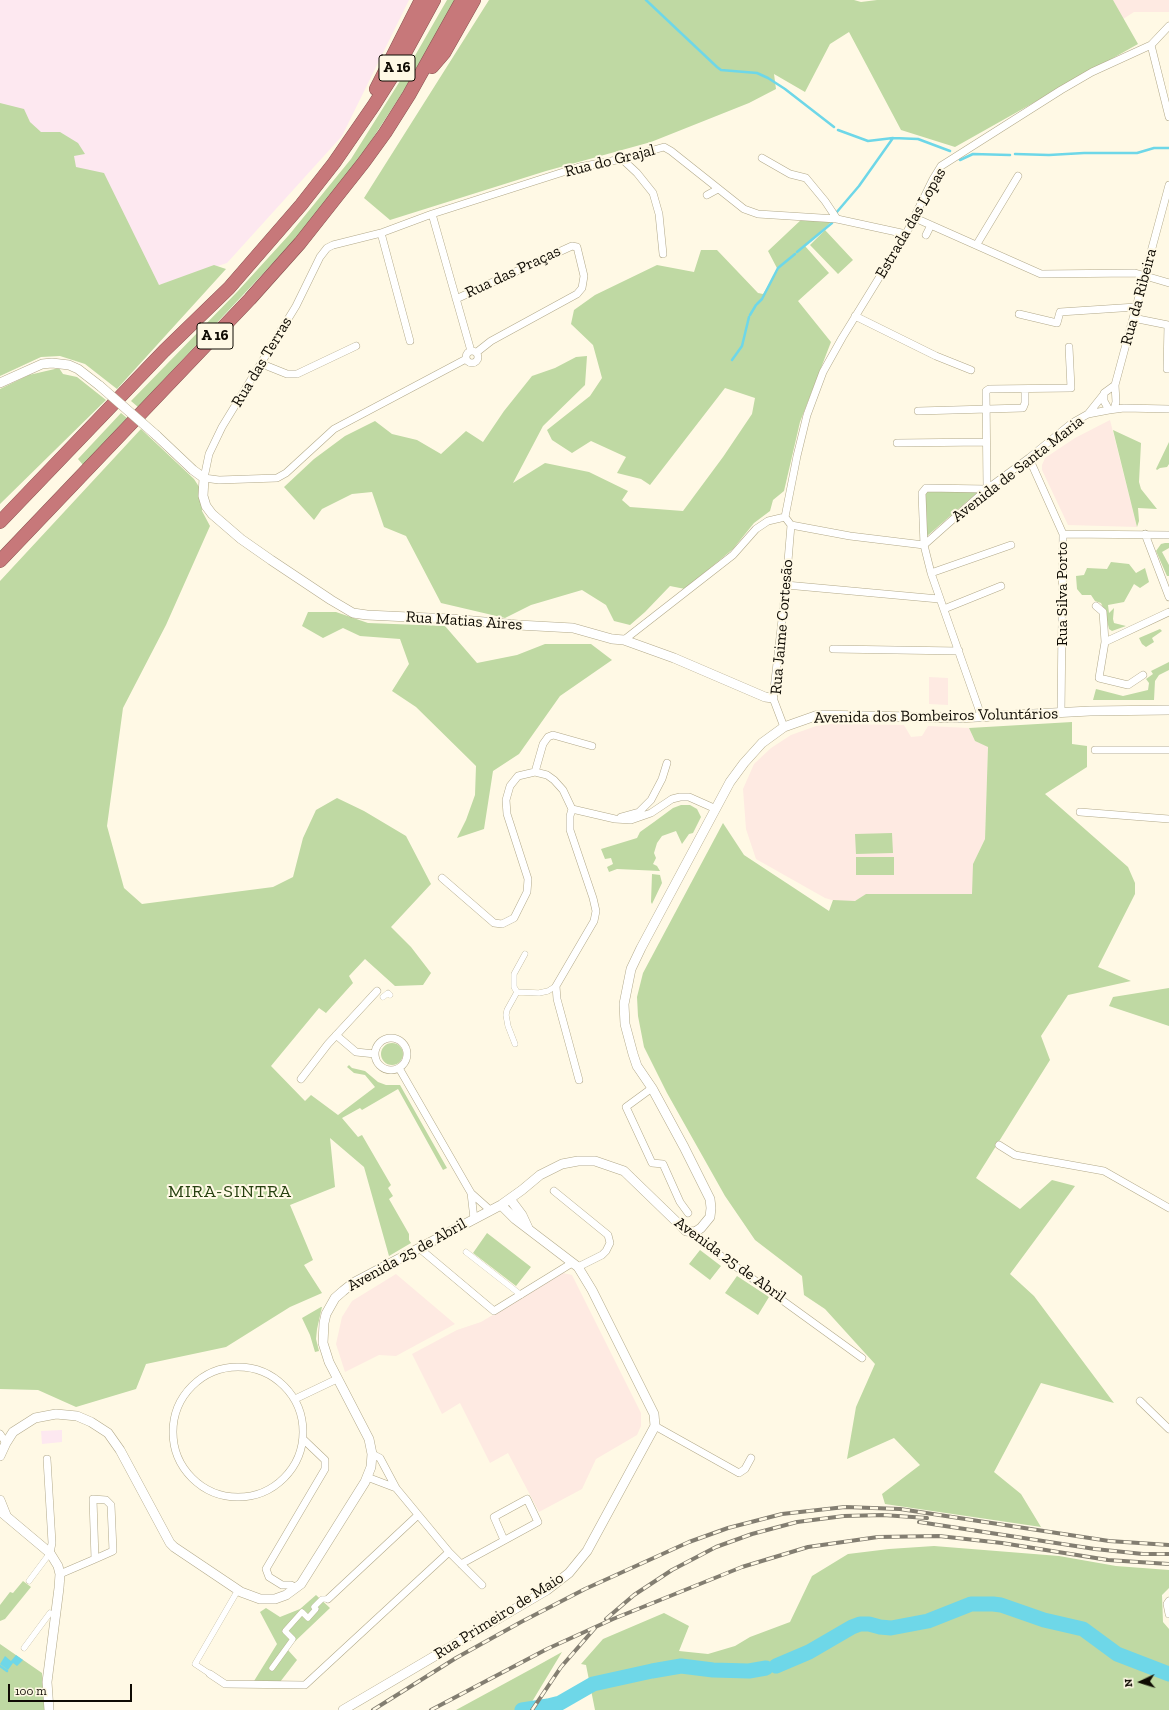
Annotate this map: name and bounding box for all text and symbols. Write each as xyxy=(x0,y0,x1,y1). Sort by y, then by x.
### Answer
road number: A 16 xyxy=(379,55,415,81)
street label: Rua do Grajal xyxy=(563,141,657,181)
street label: Estrada das Lopas xyxy=(872,164,950,282)
street label: Rua das Praças xyxy=(462,242,564,302)
street label: Rua da Ribeira xyxy=(1117,246,1161,348)
street label: Rua das Terras xyxy=(228,313,296,411)
road number: A 16 xyxy=(197,323,233,349)
street label: Avenida de Santa Maria xyxy=(948,412,1088,526)
street label: Rua Silva Porto xyxy=(1052,542,1072,646)
street label: Rua Jaime Cortesão xyxy=(767,558,797,696)
street label: Rua Matias Aires xyxy=(405,607,523,635)
street label: Avenida dos Bombeiros Voluntários xyxy=(814,704,1058,728)
district label: MIRA-SINTRA xyxy=(168,1181,292,1203)
street label: Avenida 25 de Abril xyxy=(670,1213,790,1307)
street label: Avenida 25 de Abril xyxy=(344,1214,470,1296)
street label: Rua Primeiro de Maio xyxy=(431,1568,567,1664)
north arrow xyxy=(1121,1662,1161,1702)
scale bar xyxy=(10,1676,134,1702)
text: N xyxy=(1122,1678,1135,1688)
text: 100 m xyxy=(15,1684,47,1698)

